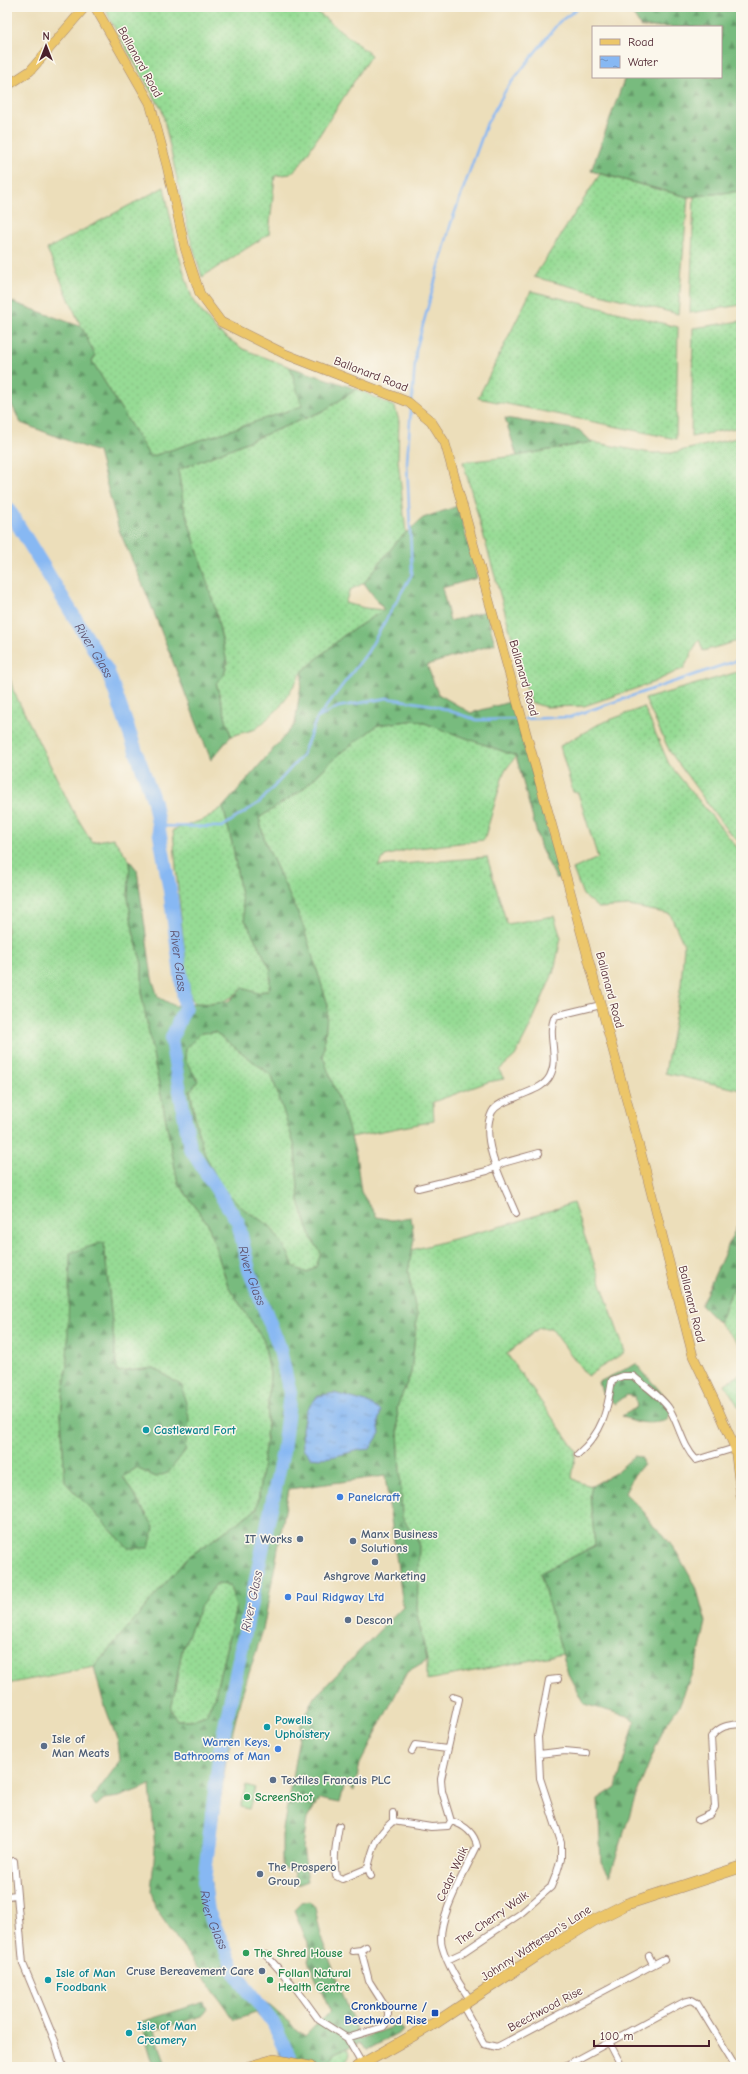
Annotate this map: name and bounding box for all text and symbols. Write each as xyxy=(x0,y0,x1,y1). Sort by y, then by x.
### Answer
street label: Ballanard Road xyxy=(115,24,165,100)
north arrow xyxy=(26,26,66,66)
legend xyxy=(592,26,722,78)
text: N xyxy=(42,30,50,43)
text: Road xyxy=(628,35,654,49)
text: Water xyxy=(628,55,658,69)
street label: Ballanard Road xyxy=(332,353,410,395)
water label: River Glass xyxy=(72,620,117,680)
street label: Ballanard Road xyxy=(506,638,542,718)
water label: River Glass xyxy=(167,929,190,993)
street label: Ballanard Road xyxy=(593,950,627,1030)
water label: River Glass xyxy=(236,1244,269,1308)
street label: Ballanard Road xyxy=(676,1264,708,1344)
place label: Castleward Fort xyxy=(154,1423,237,1437)
marker: Castleward Fort xyxy=(141,1425,151,1435)
place label: Panelcraft xyxy=(348,1490,401,1504)
marker: Panelcraft xyxy=(335,1492,345,1502)
place label: Manx Business Solutions xyxy=(361,1527,438,1555)
place label: IT Works xyxy=(245,1532,292,1546)
marker: IT Works xyxy=(295,1534,305,1544)
marker: Manx Business Solutions xyxy=(348,1536,358,1546)
marker: Ashgrove Marketing xyxy=(370,1557,380,1567)
water label: River Glass xyxy=(238,1569,265,1633)
place label: Ashgrove Marketing xyxy=(324,1569,426,1583)
place label: Paul Ridgway Ltd xyxy=(296,1590,384,1604)
marker: Paul Ridgway Ltd xyxy=(283,1592,293,1602)
place label: Descon xyxy=(356,1613,393,1627)
marker: Descon xyxy=(343,1615,353,1625)
place label: Powells Upholstery xyxy=(275,1713,330,1741)
marker: Powells Upholstery xyxy=(262,1722,272,1732)
place label: Isle of Man Meats xyxy=(52,1732,109,1760)
place label: Warren Keys, Bathrooms of Man xyxy=(174,1735,270,1763)
marker: Isle of Man Meats xyxy=(39,1741,49,1751)
marker: Warren Keys, Bathrooms of Man xyxy=(273,1744,283,1754)
place label: Textiles Francais PLC xyxy=(281,1773,391,1787)
marker: Textiles Francais PLC xyxy=(268,1775,278,1785)
place label: ScreenShot xyxy=(255,1790,314,1804)
marker: ScreenShot xyxy=(242,1792,252,1802)
street label: Cedar Walk xyxy=(433,1844,471,1904)
place label: The Prospero Group xyxy=(268,1860,336,1888)
marker: The Prospero Group xyxy=(255,1869,265,1879)
street label: The Cherry Walk xyxy=(453,1888,531,1948)
water label: River Glass xyxy=(197,1889,231,1952)
street label: Johnny Watterson's Lane xyxy=(479,1902,593,1984)
place label: The Shred House xyxy=(254,1946,343,1960)
marker: The Shred House xyxy=(241,1948,251,1958)
place label: Cruse Bereavement Care xyxy=(126,1964,254,1978)
place label: Isle of Man Foodbank xyxy=(56,1966,116,1994)
marker: Cruse Bereavement Care xyxy=(257,1966,267,1976)
place label: Follan Natural Health Centre xyxy=(278,1966,351,1994)
marker: Isle of Man Foodbank xyxy=(43,1975,53,1985)
marker: Follan Natural Health Centre xyxy=(265,1975,275,1985)
street label: Beechwood Rise xyxy=(505,1983,585,2035)
place label: Cronkbourne / Beechwood Rise xyxy=(345,1999,427,2027)
marker: Cronkbourne / Beechwood Rise xyxy=(430,2008,440,2018)
place label: Isle of Man Creamery xyxy=(137,2019,197,2047)
scale bar xyxy=(594,2022,709,2048)
marker: Isle of Man Creamery xyxy=(124,2028,134,2038)
text: 100 m xyxy=(600,2029,633,2043)

